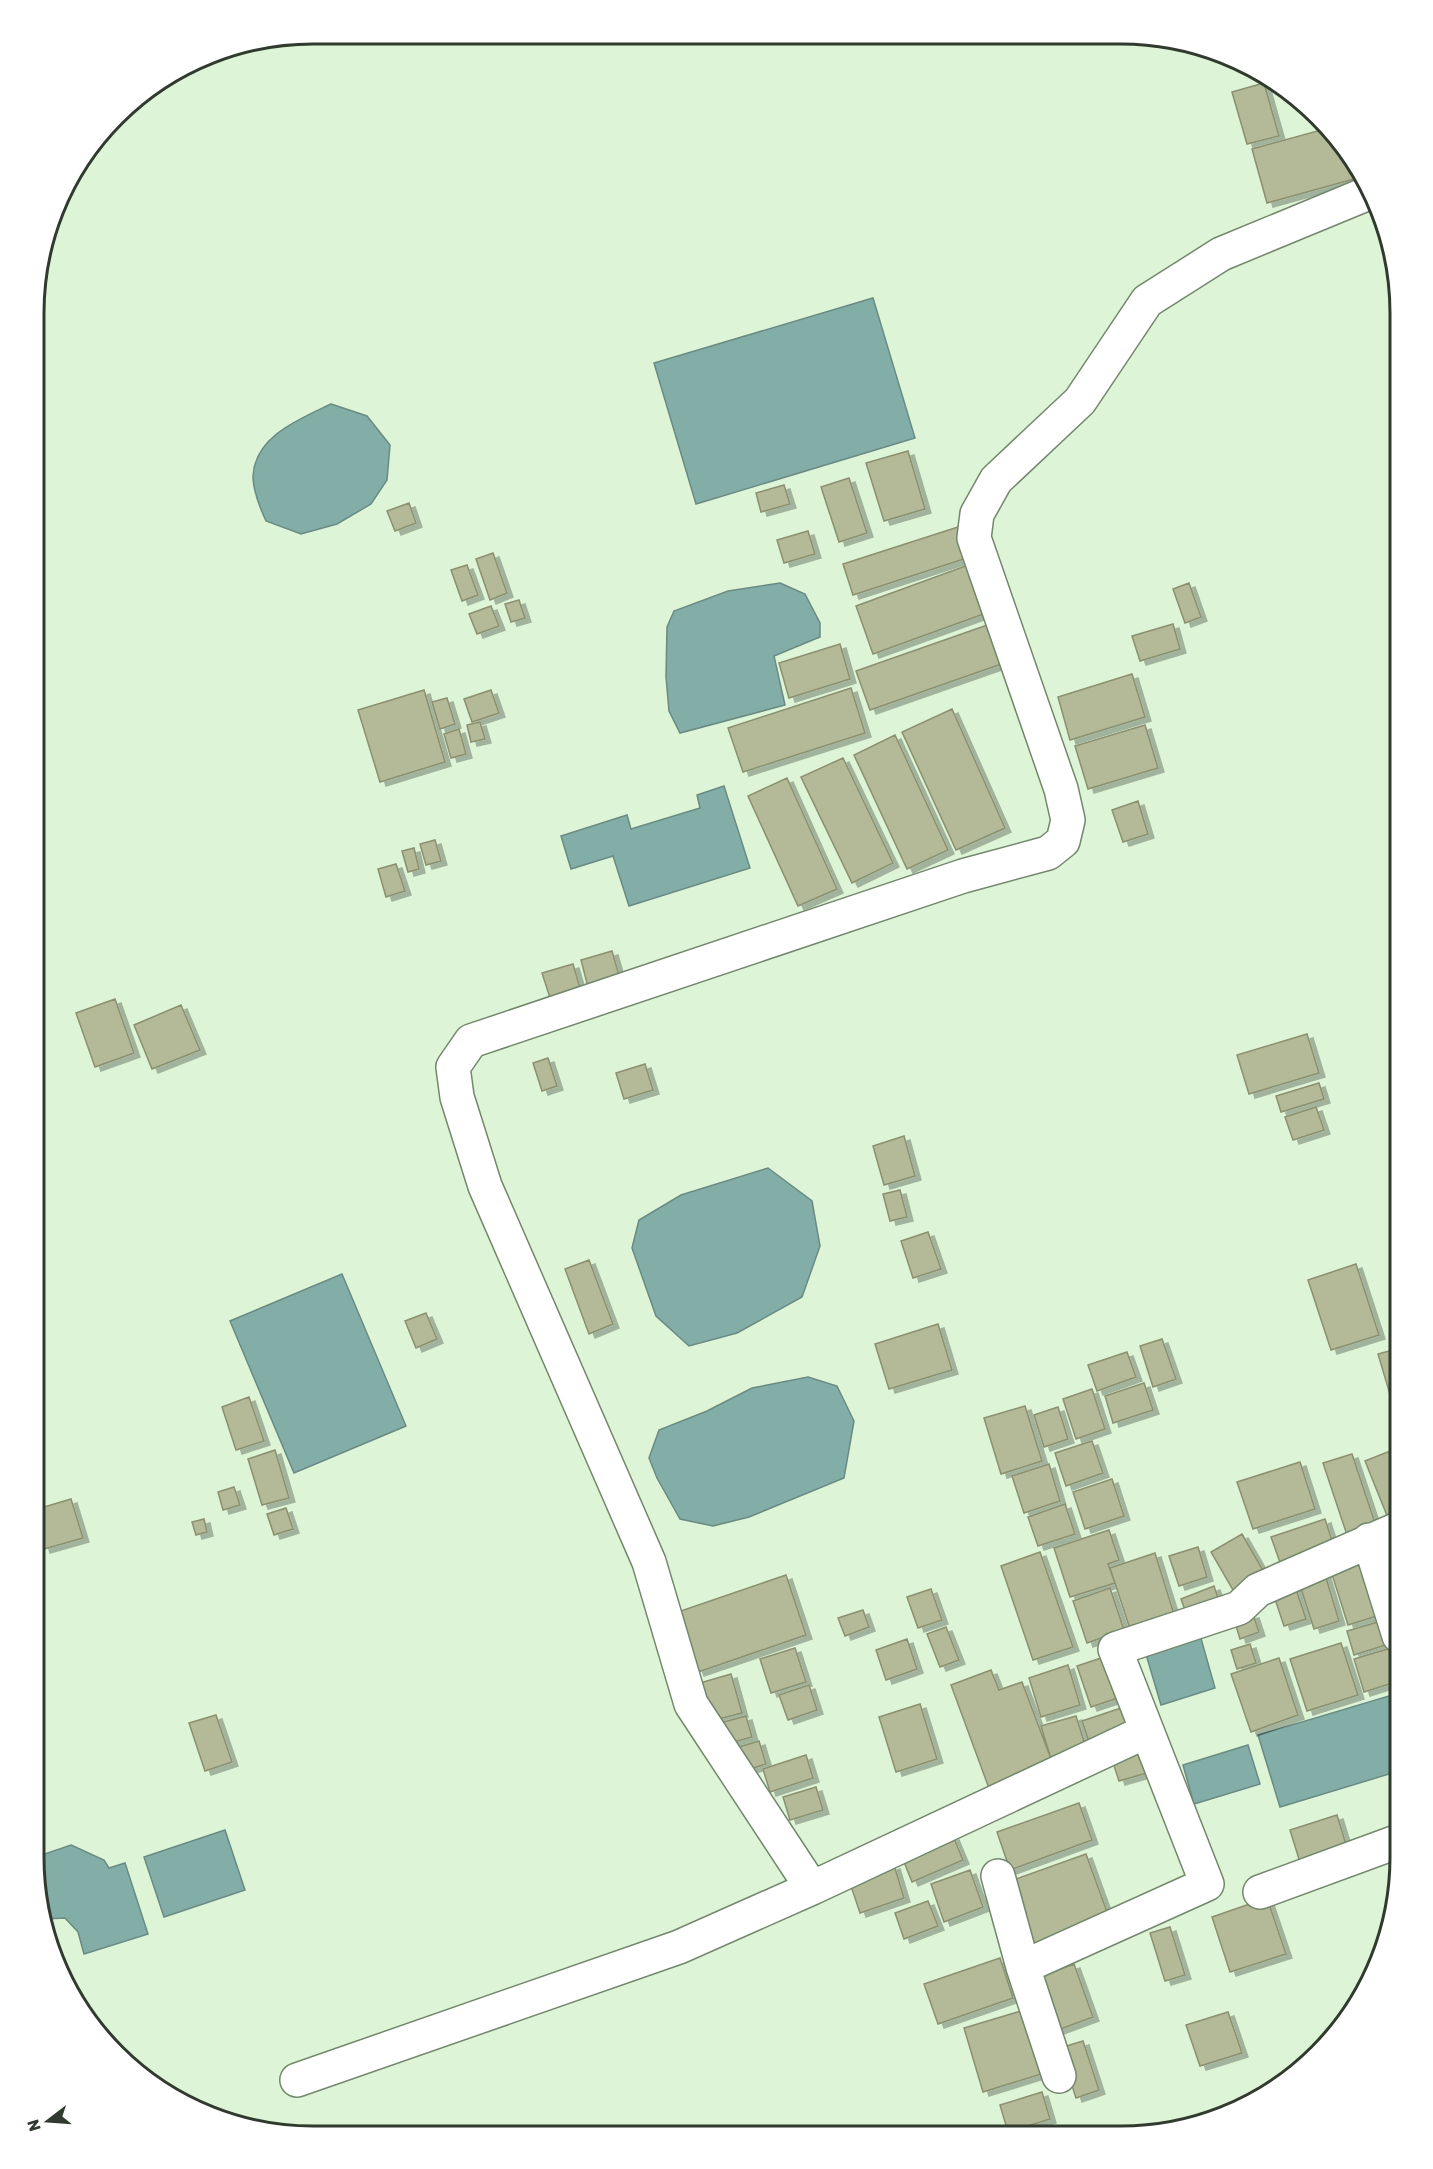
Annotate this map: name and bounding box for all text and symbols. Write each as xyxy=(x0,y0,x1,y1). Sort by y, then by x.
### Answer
north arrow xyxy=(18,2091,78,2151)
text: N xyxy=(23,2117,45,2134)

